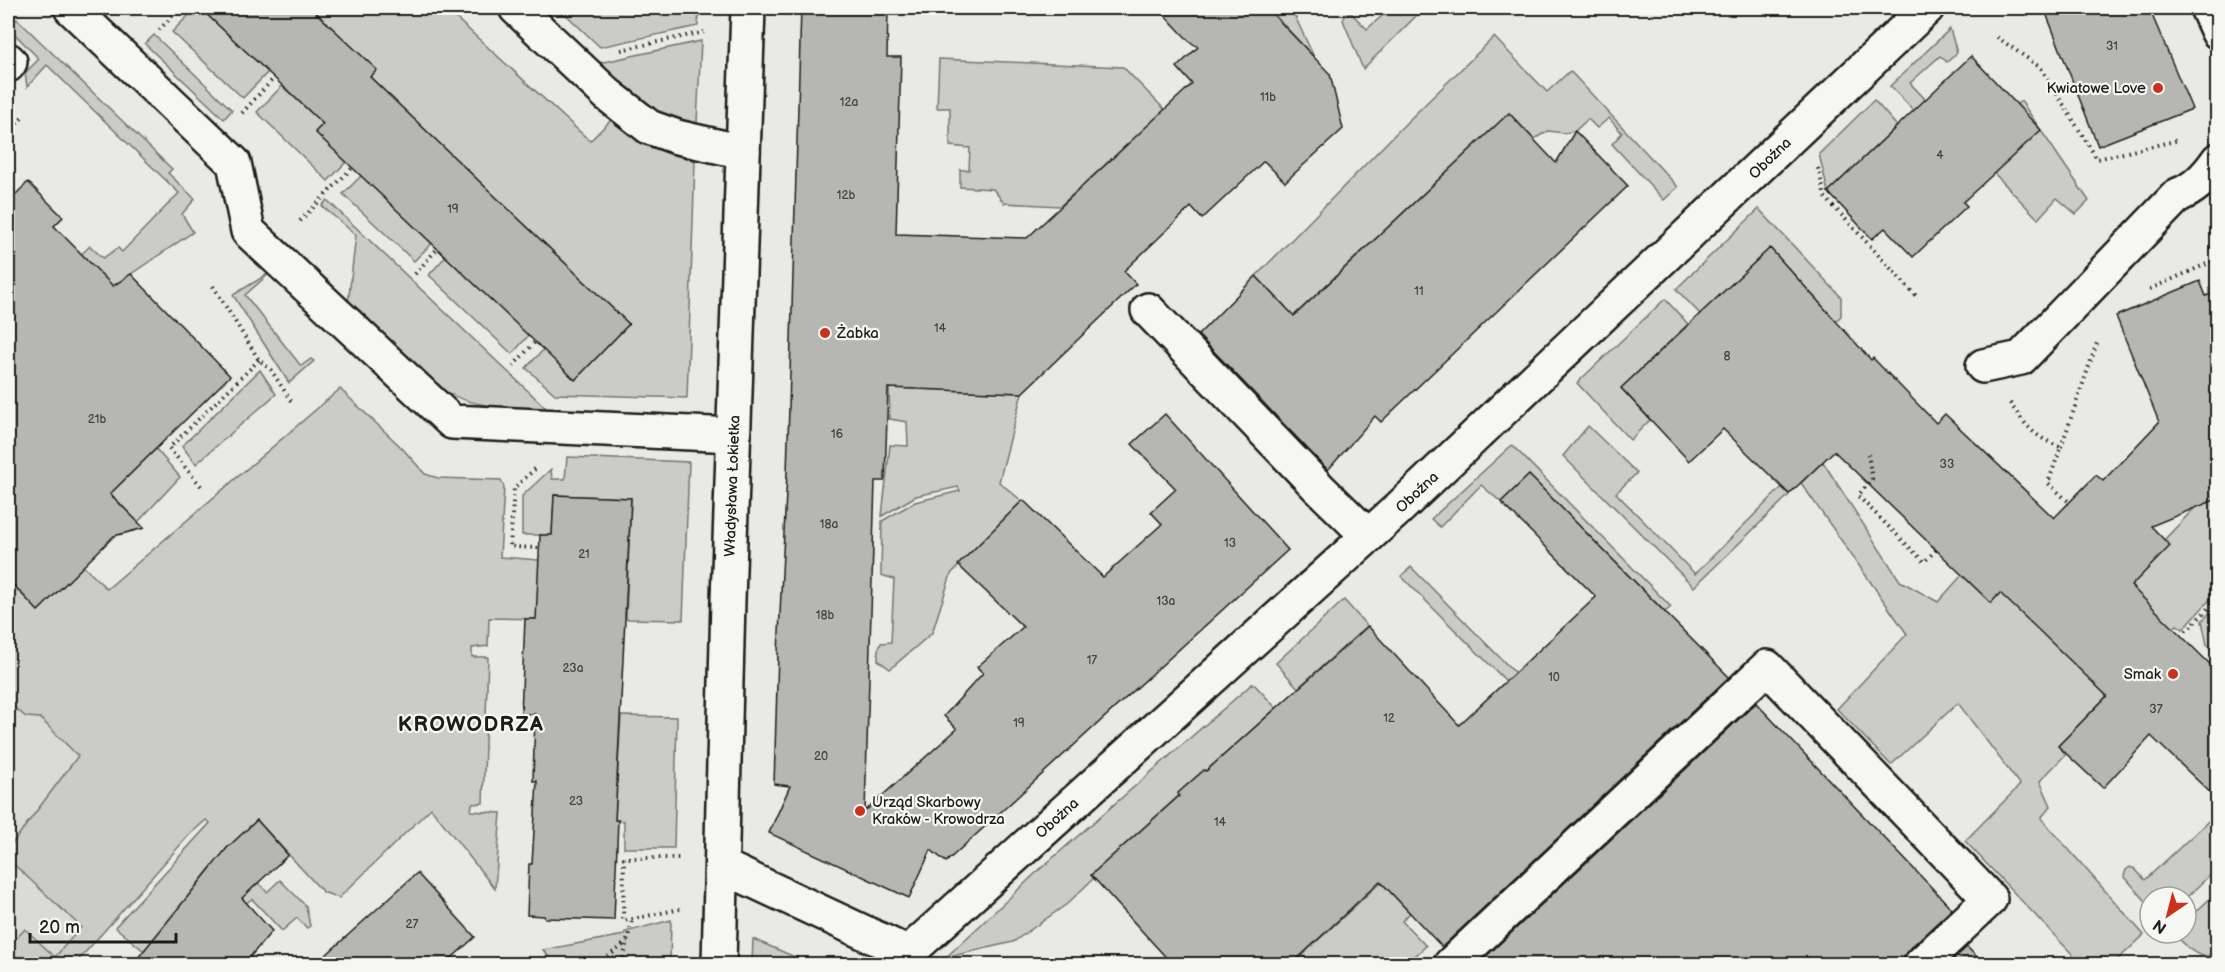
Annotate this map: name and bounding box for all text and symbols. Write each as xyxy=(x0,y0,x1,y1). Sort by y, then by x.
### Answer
house number: 31 xyxy=(2106,39,2118,54)
place label: Kwiatowe Love xyxy=(2046,79,2146,98)
marker: Kwiatowe Love xyxy=(2151,81,2165,95)
house number: 11b xyxy=(1260,90,1276,105)
house number: 12a xyxy=(840,95,858,110)
street label: Oboźna xyxy=(1745,133,1796,183)
house number: 4 xyxy=(1936,148,1944,163)
house number: 12b xyxy=(837,188,855,203)
house number: 19 xyxy=(447,202,459,217)
house number: 11 xyxy=(1414,284,1424,299)
house number: 14 xyxy=(934,321,947,336)
place label: Żabka xyxy=(836,324,879,343)
marker: Żabka xyxy=(818,326,832,340)
house number: 8 xyxy=(1724,349,1731,364)
house number: 21b xyxy=(88,412,106,427)
street label: Władysława Łokietka xyxy=(721,415,744,557)
house number: 16 xyxy=(831,427,843,442)
house number: 33 xyxy=(1940,457,1954,472)
street label: Oboźna xyxy=(1392,468,1443,517)
house number: 18a xyxy=(820,517,838,532)
house number: 13 xyxy=(1224,536,1236,551)
house number: 21 xyxy=(578,547,590,562)
house number: 13a xyxy=(1157,594,1176,609)
house number: 18b xyxy=(816,608,834,623)
house number: 17 xyxy=(1087,653,1097,668)
house number: 23a xyxy=(562,661,584,676)
place label: Smak xyxy=(2124,665,2162,684)
marker: Smak xyxy=(2166,667,2180,681)
house number: 10 xyxy=(1548,670,1560,685)
house number: 37 xyxy=(2149,702,2163,717)
house number: 12 xyxy=(1383,711,1395,726)
district label: KROWODRZA xyxy=(398,712,544,737)
house number: 19 xyxy=(1013,716,1025,731)
house number: 20 xyxy=(814,749,828,764)
place label: Urząd Skarbowy Kraków - Krowodrza xyxy=(872,793,1005,829)
house number: 23 xyxy=(569,794,583,809)
street label: Oboźna xyxy=(1032,794,1083,843)
marker: Urząd Skarbowy Kraków - Krowodrza xyxy=(853,804,867,818)
house number: 14 xyxy=(1214,815,1227,830)
north arrow xyxy=(2138,885,2198,945)
scale bar xyxy=(30,906,176,944)
text: N xyxy=(2150,915,2171,937)
text: 20 m xyxy=(39,917,80,938)
house number: 27 xyxy=(406,917,419,932)

